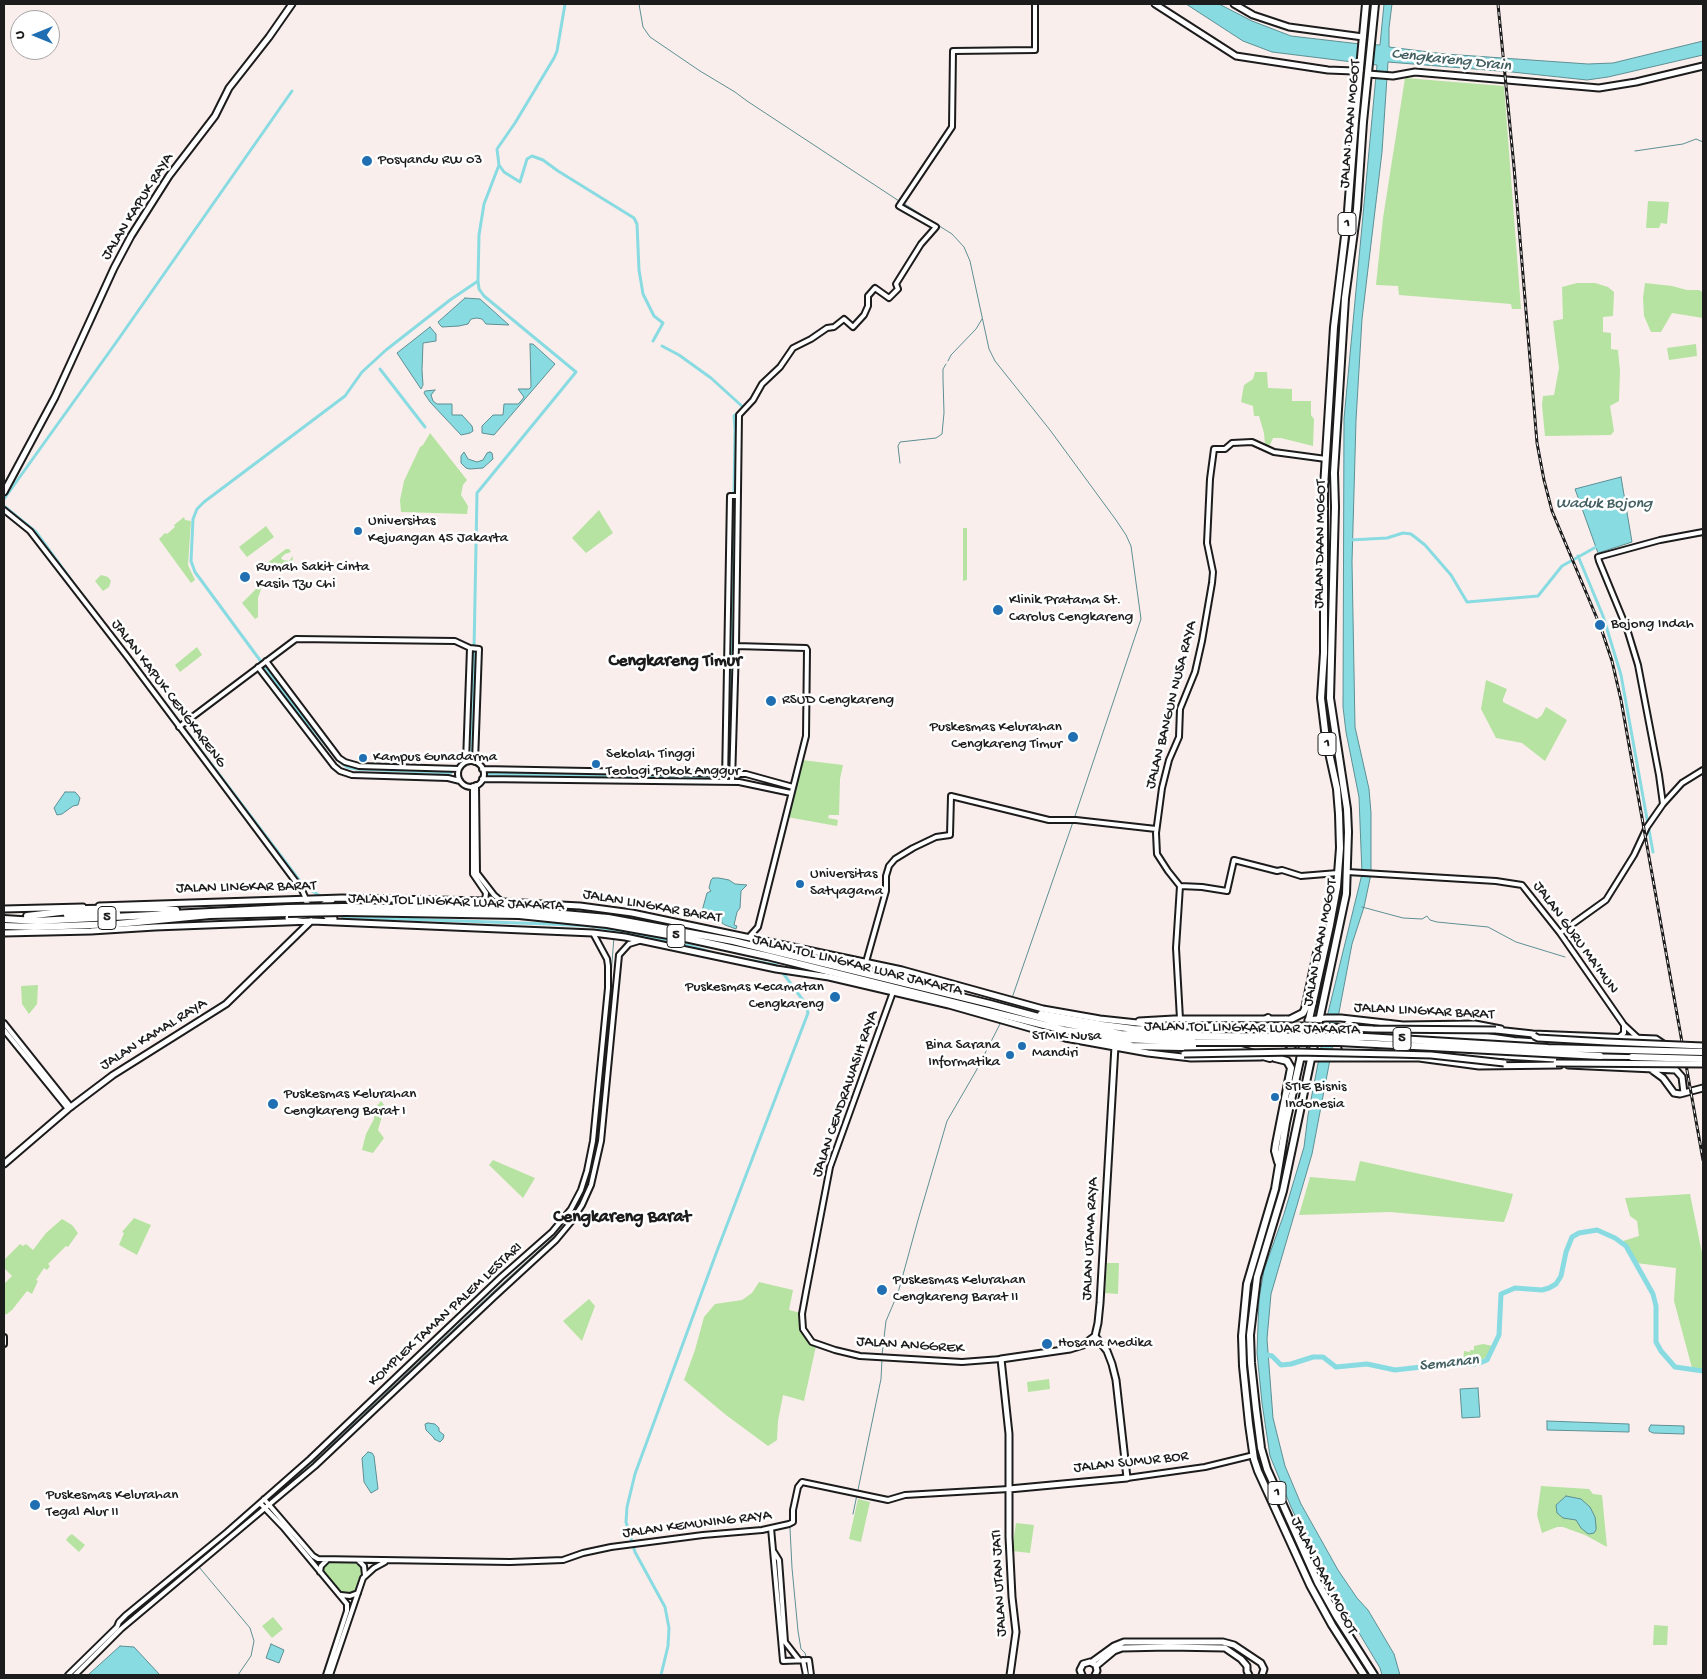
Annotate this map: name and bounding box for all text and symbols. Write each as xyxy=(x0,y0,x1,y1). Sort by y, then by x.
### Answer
north arrow xyxy=(10,10,60,60)
text: U xyxy=(12,31,29,39)
water label: Cengkareng Drain xyxy=(1390,45,1512,77)
street label: JALAN DAAN MOGOT xyxy=(1336,59,1366,189)
street label: JALAN KAPUK RAYA xyxy=(98,150,178,264)
place label: Posyandu RW 03 xyxy=(378,152,482,170)
marker: Posyandu RW 03 xyxy=(360,154,374,168)
road number: 1 xyxy=(1338,212,1356,235)
street label: JALAN DAAN MOGOT xyxy=(1311,479,1331,609)
water label: Waduk Bojong xyxy=(1556,495,1652,515)
place label: Universitas Kejuangan 45 Jakarta xyxy=(368,513,508,548)
marker: Universitas Kejuangan 45 Jakarta xyxy=(352,525,364,537)
place label: Rumah Sakit Cinta Kasih Tzu Chi xyxy=(256,559,369,594)
marker: Rumah Sakit Cinta Kasih Tzu Chi xyxy=(238,570,252,584)
place label: Klinik Pratama St. Carolus Cengkareng xyxy=(1009,592,1133,627)
marker: Klinik Pratama St. Carolus Cengkareng xyxy=(991,603,1005,617)
street label: JALAN KAPUK CENGKARENG xyxy=(106,616,230,772)
place label: Bojong Indah xyxy=(1611,616,1694,634)
marker: Bojong Indah xyxy=(1593,618,1607,632)
street label: JALAN BANGUN NUSA RAYA xyxy=(1142,619,1202,791)
district label: Cengkareng Timur xyxy=(609,651,741,673)
place label: RSUD Cengkareng xyxy=(782,692,894,710)
marker: RSUD Cengkareng xyxy=(764,694,778,708)
place label: Puskesmas Kelurahan Cengkareng Timur xyxy=(930,719,1062,754)
marker: Puskesmas Kelurahan Cengkareng Timur xyxy=(1066,730,1080,744)
road number: 1 xyxy=(1318,732,1336,756)
place label: Sekolah Tinggi Teologi Pokok Anggur xyxy=(606,746,740,781)
place label: Kampus Gunadarma xyxy=(373,749,497,767)
marker: Kampus Gunadarma xyxy=(357,752,369,764)
marker: Sekolah Tinggi Teologi Pokok Anggur xyxy=(590,758,602,770)
place label: Universitas Satyagama xyxy=(810,866,883,901)
street label: JALAN LINGKAR BARAT xyxy=(176,878,316,898)
marker: Universitas Satyagama xyxy=(794,878,806,890)
street label: JALAN DAAN MOGOT xyxy=(1300,878,1342,1008)
street label: JALAN GURU MA'MUN xyxy=(1528,878,1622,998)
street label: JALAN LINGKAR BARAT xyxy=(581,886,723,928)
street label: JALAN TOL LINGKAR LUAR JAKARTA xyxy=(348,890,564,916)
road number: 5 xyxy=(98,906,116,930)
road number: 5 xyxy=(667,924,685,948)
street label: JALAN TOL LINGKAR LUAR JAKARTA xyxy=(750,931,964,1001)
place label: Puskesmas Kecamatan Cengkareng xyxy=(685,979,824,1014)
marker: Puskesmas Kecamatan Cengkareng xyxy=(828,990,842,1004)
street label: JALAN KAMAL RAYA xyxy=(97,995,211,1075)
street label: JALAN LINGKAR BARAT xyxy=(1353,999,1495,1025)
street label: JALAN CENDRAWASIH RAYA xyxy=(809,1008,883,1180)
street label: JALAN TOL LINGKAR LUAR JAKARTA xyxy=(1144,1018,1360,1040)
place label: STMIK Nusa Mandiri xyxy=(1032,1028,1101,1063)
road number: 5 xyxy=(1393,1028,1411,1050)
place label: Bina Sarana Informatika xyxy=(926,1037,1000,1072)
marker: STMIK Nusa Mandiri xyxy=(1016,1040,1028,1052)
marker: Bina Sarana Informatika xyxy=(1004,1049,1016,1061)
place label: STIE Bisnis Indonesia xyxy=(1285,1079,1347,1114)
place label: Puskesmas Kelurahan Cengkareng Barat I xyxy=(284,1086,416,1121)
marker: STIE Bisnis Indonesia xyxy=(1269,1091,1281,1103)
marker: Puskesmas Kelurahan Cengkareng Barat I xyxy=(266,1097,280,1111)
street label: JALAN UTAMA RAYA xyxy=(1079,1177,1103,1301)
district label: Cengkareng Barat xyxy=(553,1207,691,1229)
street label: KOMPLEK TAMAN PALEM LESTARI xyxy=(365,1239,527,1391)
place label: Puskesmas Kelurahan Cengkareng Barat II xyxy=(893,1272,1025,1307)
marker: Puskesmas Kelurahan Cengkareng Barat II xyxy=(875,1283,889,1297)
street label: JALAN ANGGREK xyxy=(856,1333,964,1359)
place label: Hosana Medika xyxy=(1058,1335,1152,1353)
marker: Hosana Medika xyxy=(1040,1337,1054,1351)
water label: Semanan xyxy=(1418,1351,1480,1377)
street label: JALAN SUMUR BOR xyxy=(1073,1448,1189,1478)
road number: 1 xyxy=(1268,1482,1286,1505)
place label: Puskesmas Kelurahan Tegal Alur II xyxy=(46,1487,178,1522)
marker: Puskesmas Kelurahan Tegal Alur II xyxy=(28,1498,42,1512)
street label: JALAN KEMUNING RAYA xyxy=(622,1507,772,1543)
street label: JALAN DAAN MOGOT xyxy=(1286,1514,1360,1638)
street label: JALAN UTAN JATI xyxy=(988,1529,1012,1637)

